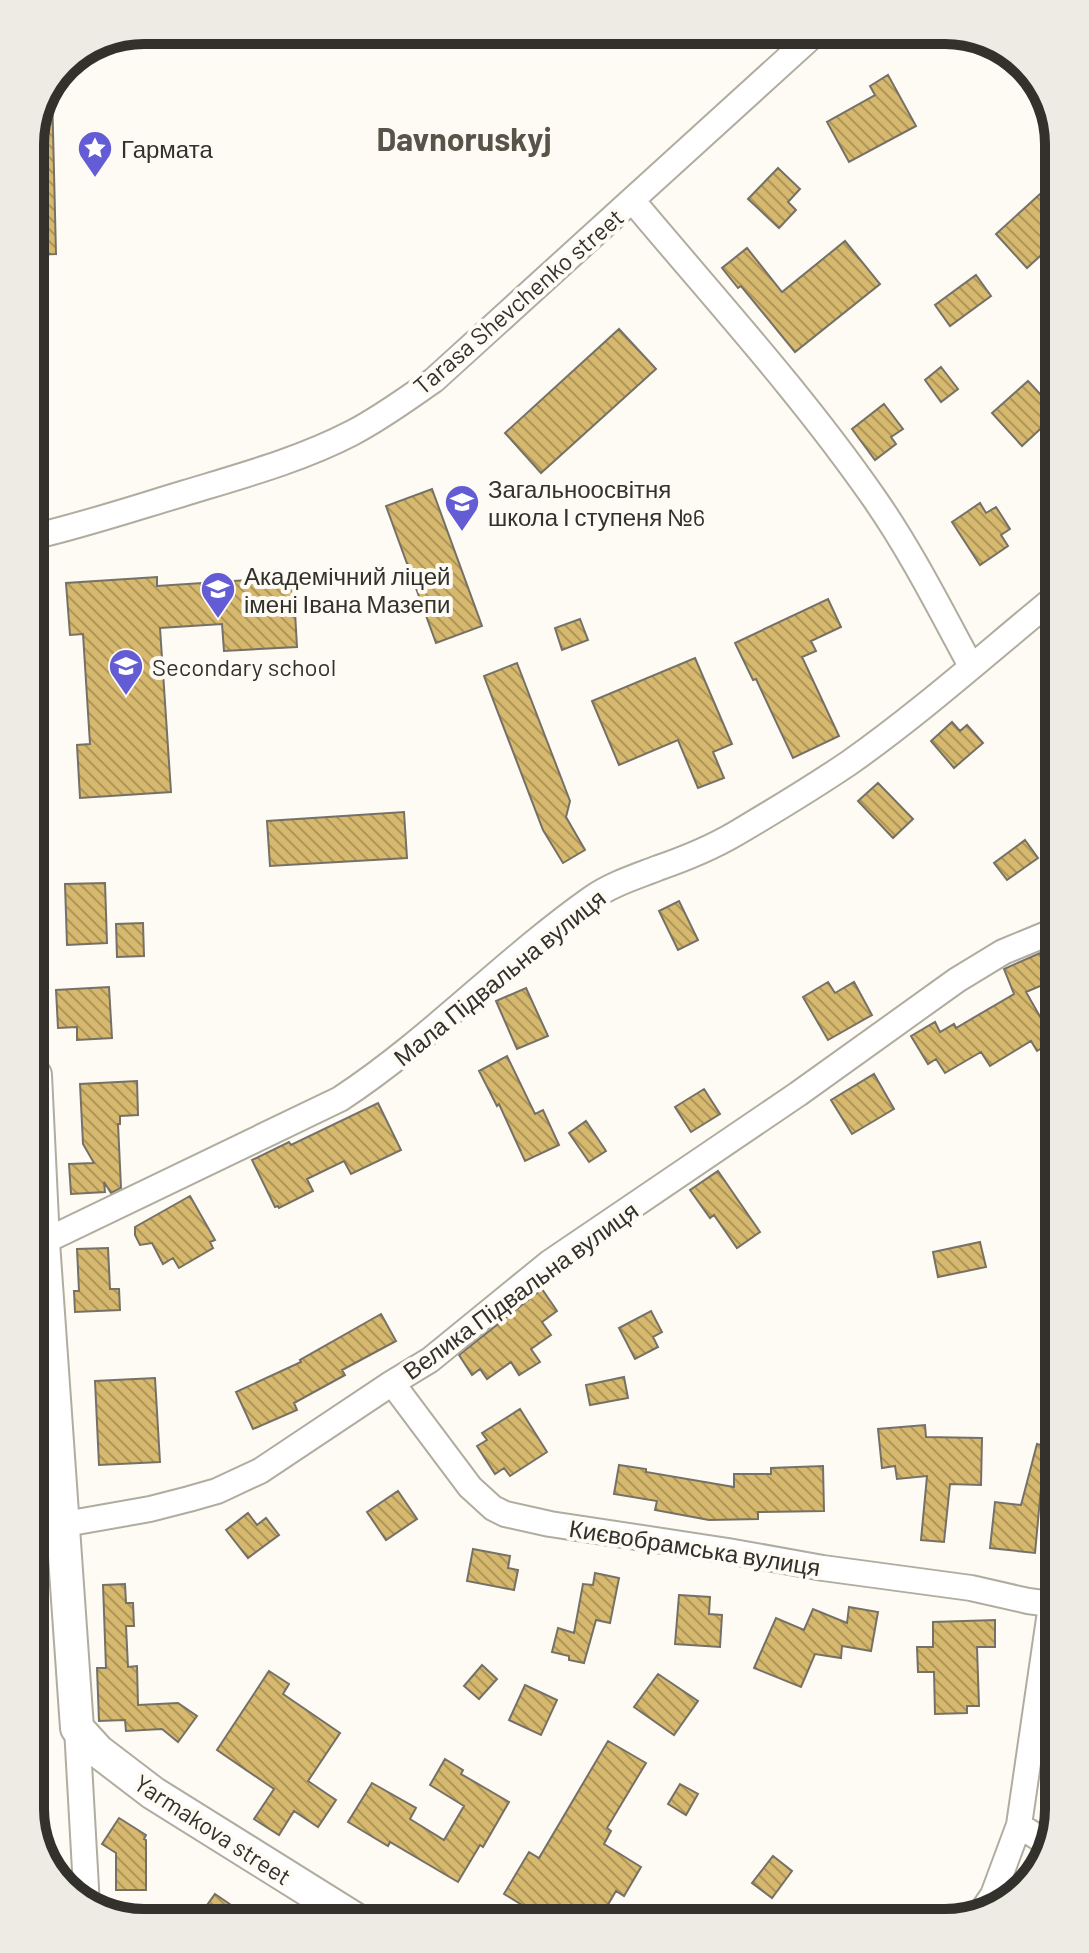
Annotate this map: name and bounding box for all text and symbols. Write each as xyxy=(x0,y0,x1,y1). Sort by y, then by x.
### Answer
district label: Davnoruskyj xyxy=(376,119,552,157)
place icon: Гармата xyxy=(76,129,114,179)
place label: Гармата xyxy=(121,134,213,163)
street label: Tarasa Shevchenko street xyxy=(407,202,629,400)
place label: Загальноосвітня школа І ступеня №6 xyxy=(488,474,705,531)
school or university icon: Загальноосвітня школа І ступеня №6 xyxy=(443,483,481,533)
place label: Академічний ліцей імені Івана Мазепи xyxy=(244,561,451,618)
school or university icon: Академічний ліцей імені Івана Мазепи xyxy=(199,570,237,620)
school or university icon: Secondary school xyxy=(107,647,145,697)
place label: Secondary school xyxy=(152,652,336,681)
street label: Мала Підвальна вулиця xyxy=(387,883,611,1071)
street label: Велика Підвальна вулиця xyxy=(397,1195,643,1385)
street label: Києвобрамська вулиця xyxy=(567,1513,823,1581)
street label: Yarmakova street xyxy=(129,1768,297,1890)

